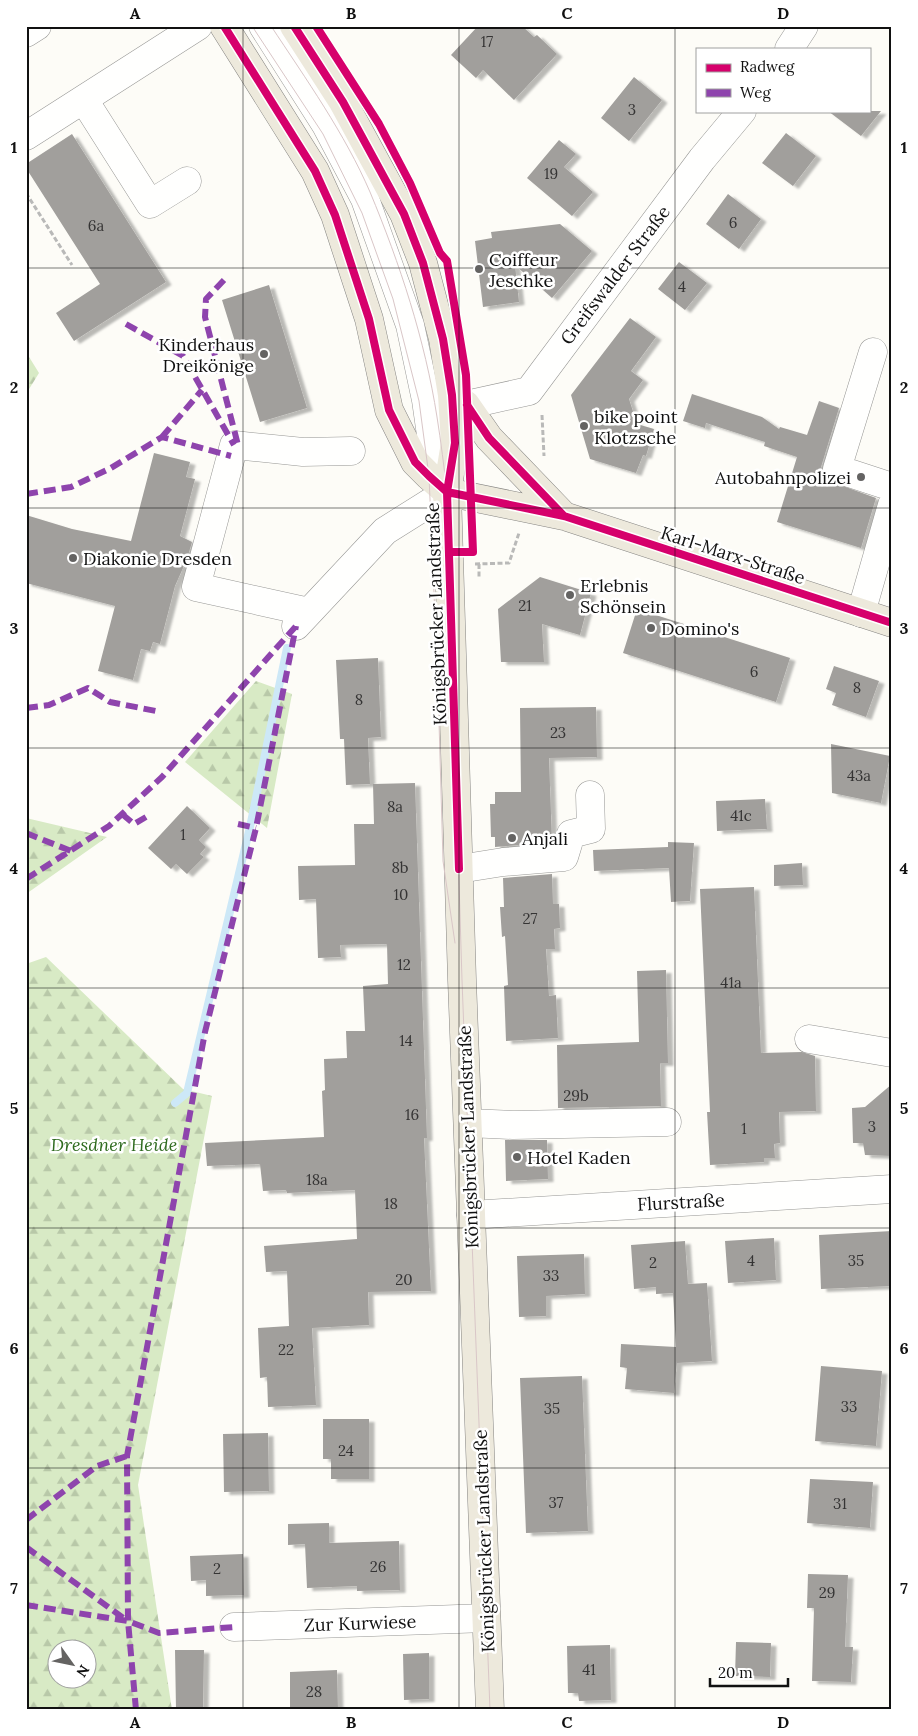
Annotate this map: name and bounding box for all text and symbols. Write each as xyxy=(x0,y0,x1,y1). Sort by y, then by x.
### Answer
text: A xyxy=(130,3,141,23)
text: B xyxy=(346,3,357,23)
text: C xyxy=(561,3,573,23)
text: D xyxy=(777,3,789,23)
house number: 17 xyxy=(481,32,493,51)
legend xyxy=(696,48,870,112)
text: Radweg xyxy=(740,57,795,76)
text: Weg xyxy=(740,83,771,102)
house number: 3 xyxy=(628,100,636,119)
text: 1 xyxy=(11,137,17,157)
text: 1 xyxy=(901,137,907,157)
house number: 19 xyxy=(544,164,558,183)
street label: Greifswalder Straße xyxy=(555,201,675,349)
house number: 6 xyxy=(729,213,737,232)
house number: 6a xyxy=(88,216,104,235)
place label: Coiffeur Jeschke xyxy=(488,248,558,292)
marker: Coiffeur Jeschke xyxy=(473,263,485,275)
house number: 4 xyxy=(678,277,686,296)
place label: Kinderhaus Dreikönige xyxy=(158,333,254,377)
marker: Kinderhaus Dreikönige xyxy=(258,348,270,360)
text: 2 xyxy=(10,377,18,397)
text: 2 xyxy=(900,377,908,397)
place label: bike point Klotzsche xyxy=(594,405,678,449)
marker: bike point Klotzsche xyxy=(578,420,590,432)
place label: Autobahnpolizei xyxy=(714,466,851,489)
marker: Autobahnpolizei xyxy=(855,471,867,483)
street label: Königsbrücker Landstraße xyxy=(421,502,451,726)
street label: Karl-Marx-Straße xyxy=(658,521,808,589)
place label: Diakonie Dresden xyxy=(83,547,232,570)
marker: Diakonie Dresden xyxy=(67,552,79,564)
place label: Erlebnis Schönsein xyxy=(580,574,666,618)
marker: Erlebnis Schönsein xyxy=(564,589,576,601)
house number: 21 xyxy=(518,596,532,615)
place label: Domino's xyxy=(661,617,739,640)
text: 3 xyxy=(10,618,19,638)
text: 3 xyxy=(900,618,909,638)
marker: Domino's xyxy=(645,622,657,634)
house number: 6 xyxy=(750,662,758,681)
house number: 8 xyxy=(853,678,861,697)
house number: 8 xyxy=(355,690,363,709)
house number: 23 xyxy=(550,723,566,742)
house number: 43a xyxy=(847,766,871,785)
house number: 8a xyxy=(387,797,403,816)
house number: 41c xyxy=(730,806,752,825)
house number: 1 xyxy=(180,825,186,844)
place label: Anjali xyxy=(521,827,568,850)
marker: Anjali xyxy=(506,832,518,844)
text: 4 xyxy=(10,858,19,878)
house number: 8b xyxy=(391,858,409,877)
text: 4 xyxy=(900,858,909,878)
house number: 10 xyxy=(394,885,408,904)
house number: 27 xyxy=(523,909,538,928)
house number: 12 xyxy=(397,955,411,974)
house number: 41a xyxy=(720,973,742,992)
street label: Königsbrücker Landstraße xyxy=(453,1025,483,1249)
house number: 14 xyxy=(399,1031,413,1050)
house number: 29b xyxy=(563,1086,589,1105)
text: 5 xyxy=(10,1098,19,1118)
text: 5 xyxy=(900,1098,909,1118)
house number: 16 xyxy=(405,1105,419,1124)
house number: 3 xyxy=(868,1117,876,1136)
house number: 1 xyxy=(741,1119,747,1138)
park label: Dresdner Heide xyxy=(51,1133,177,1156)
place label: Hotel Kaden xyxy=(527,1146,631,1169)
marker: Hotel Kaden xyxy=(511,1151,523,1163)
house number: 18a xyxy=(306,1170,328,1189)
street label: Flurstraße xyxy=(637,1188,726,1216)
house number: 18 xyxy=(384,1194,398,1213)
house number: 4 xyxy=(747,1251,755,1270)
house number: 35 xyxy=(848,1251,864,1270)
house number: 2 xyxy=(649,1253,657,1272)
house number: 33 xyxy=(543,1266,559,1285)
house number: 20 xyxy=(395,1270,413,1289)
text: 6 xyxy=(9,1338,19,1358)
text: 6 xyxy=(899,1338,909,1358)
house number: 22 xyxy=(278,1340,294,1359)
house number: 33 xyxy=(841,1397,857,1416)
house number: 35 xyxy=(544,1399,560,1418)
street label: Königsbrücker Landstraße xyxy=(469,1429,499,1653)
house number: 24 xyxy=(338,1441,354,1460)
house number: 37 xyxy=(549,1493,564,1512)
house number: 31 xyxy=(833,1494,847,1513)
house number: 26 xyxy=(370,1557,386,1576)
house number: 2 xyxy=(213,1559,221,1578)
text: 7 xyxy=(10,1578,18,1598)
text: 7 xyxy=(900,1578,908,1598)
house number: 29 xyxy=(819,1583,835,1602)
street label: Zur Kurwiese xyxy=(303,1610,417,1636)
north arrow xyxy=(48,1638,98,1688)
scale bar xyxy=(710,1656,788,1688)
house number: 41 xyxy=(582,1660,596,1679)
text: N xyxy=(72,1662,93,1681)
text: 20 m xyxy=(718,1663,753,1682)
house number: 28 xyxy=(306,1682,322,1701)
text: A xyxy=(130,1712,141,1732)
text: B xyxy=(346,1712,357,1732)
text: C xyxy=(561,1712,573,1732)
text: D xyxy=(777,1712,789,1732)

